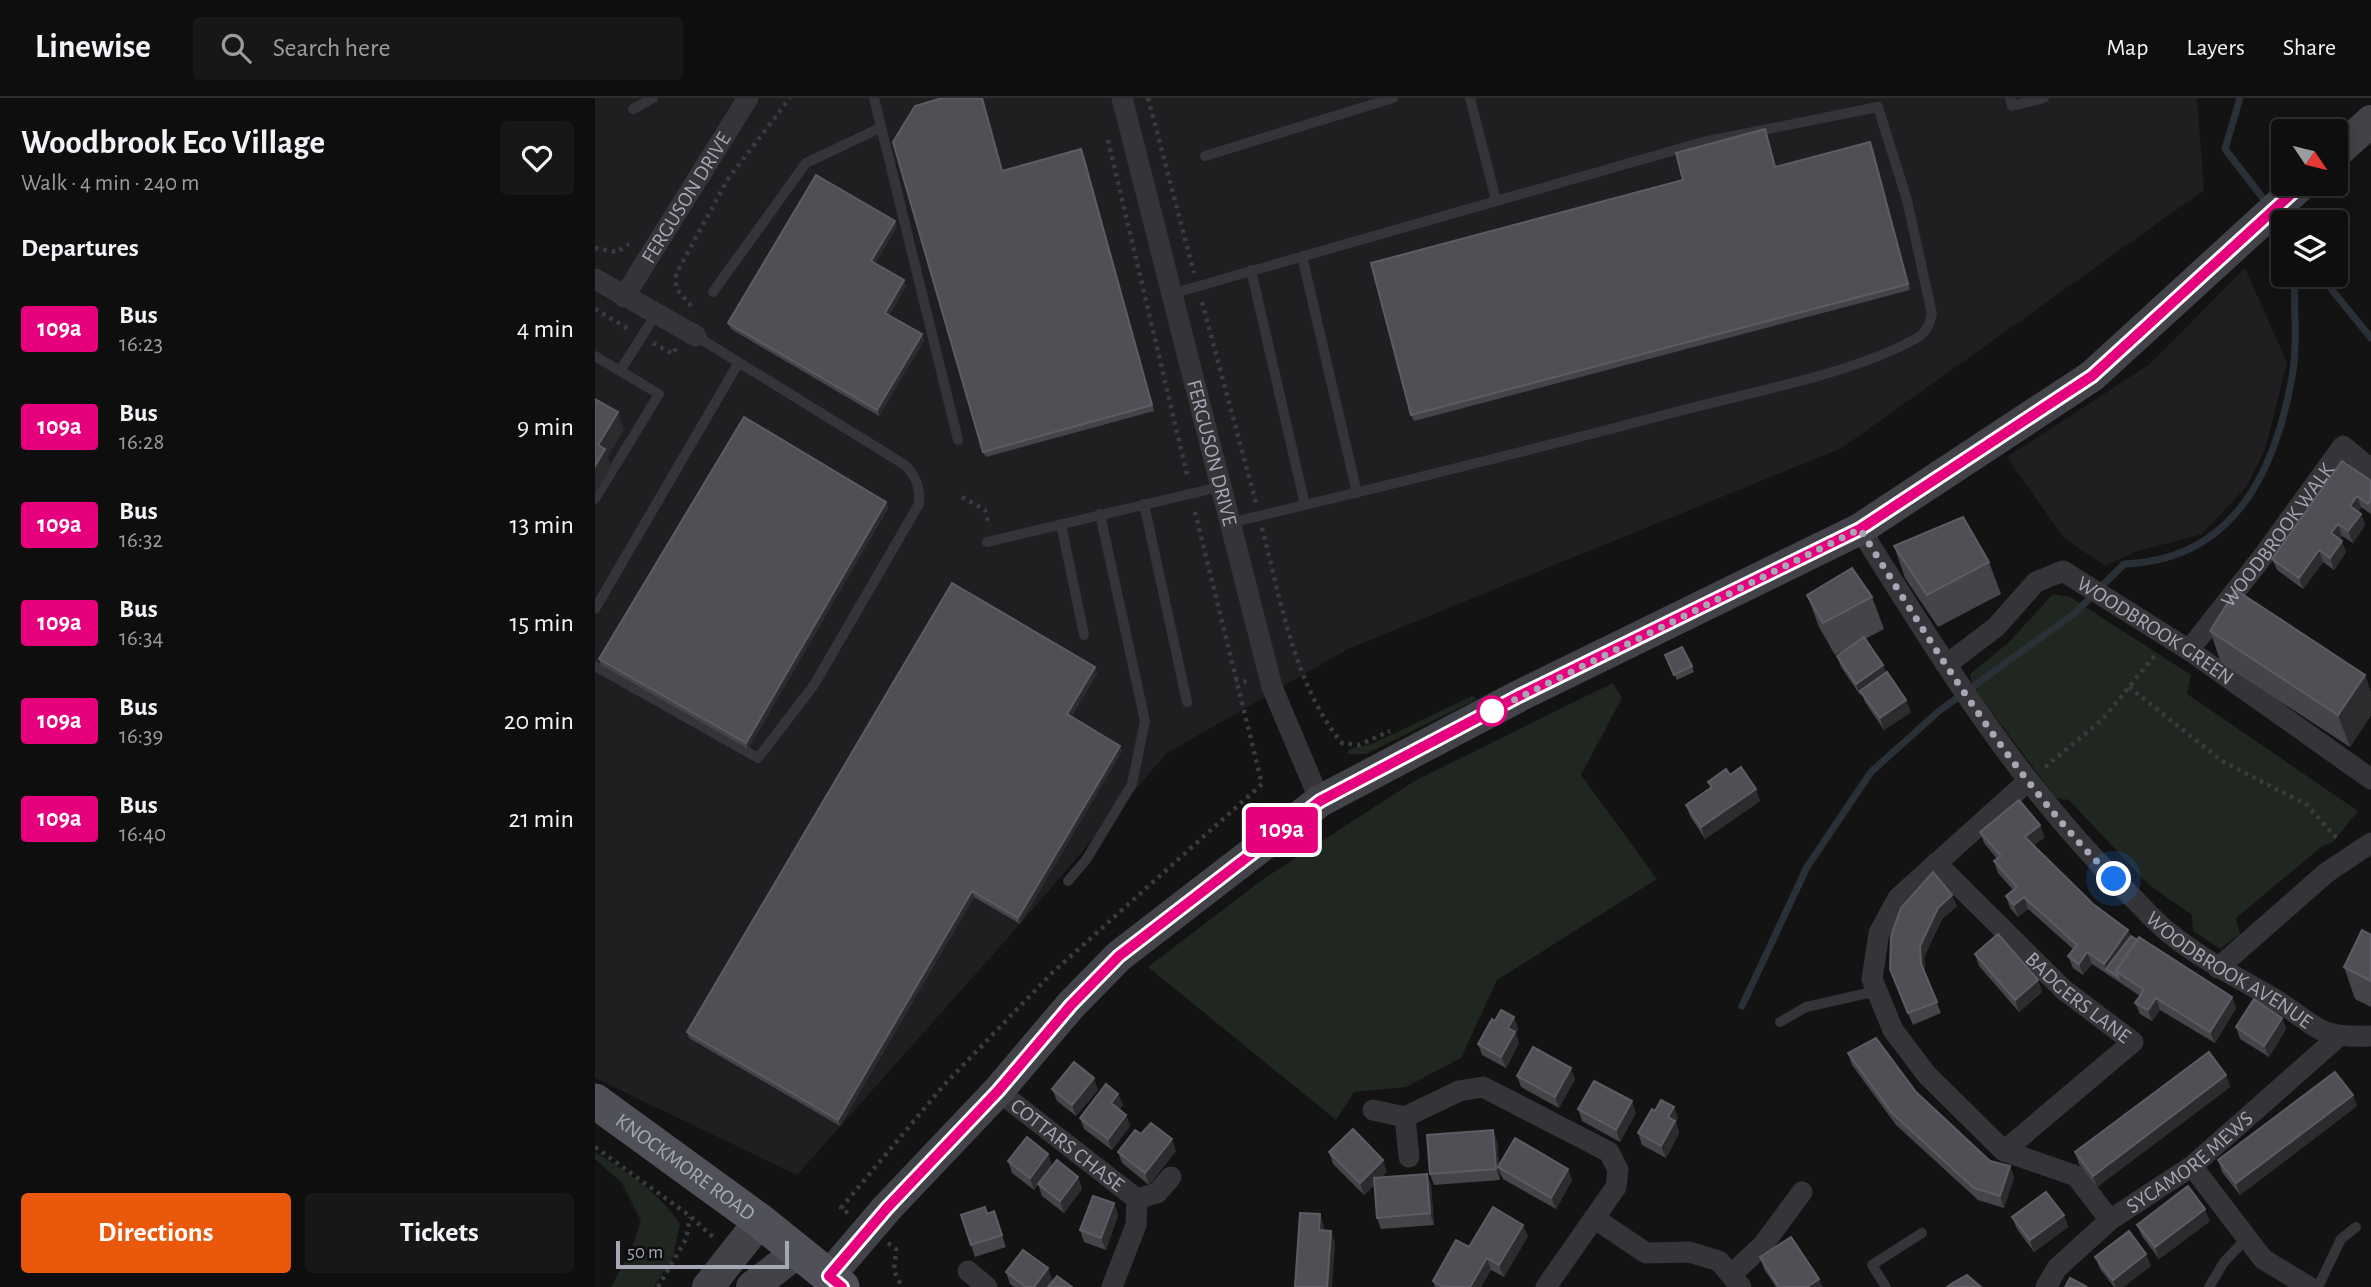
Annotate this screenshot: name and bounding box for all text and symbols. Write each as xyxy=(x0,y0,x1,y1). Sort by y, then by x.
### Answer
search box xyxy=(193,17,683,80)
icon: search xyxy=(217,29,255,67)
text: Linewise xyxy=(35,31,151,64)
text: Search here xyxy=(273,35,390,61)
text: Map xyxy=(2106,36,2148,60)
text: Layers xyxy=(2186,36,2245,60)
text: Share xyxy=(2283,36,2336,60)
north arrow xyxy=(2271,119,2349,196)
map controls xyxy=(2271,119,2348,287)
button: heart xyxy=(500,121,574,195)
text: Woodbrook Eco Village xyxy=(21,127,325,160)
street label: FERGUSON DRIVE xyxy=(637,128,734,267)
text: Walk · 4 min · 240 m xyxy=(21,172,199,195)
button: layers xyxy=(2271,210,2348,287)
text: Departures xyxy=(21,235,139,261)
text: Bus xyxy=(119,302,158,328)
text: 4 min xyxy=(517,316,574,342)
text: 109a xyxy=(37,317,82,341)
text: 16:23 xyxy=(119,333,163,356)
street label: FERGUSON DRIVE xyxy=(1184,377,1241,528)
text: Bus xyxy=(119,400,158,426)
text: 9 min xyxy=(517,414,574,440)
text: 109a xyxy=(37,415,82,439)
text: 16:28 xyxy=(119,431,164,454)
street label: WOODBROOK WALK xyxy=(2217,459,2338,611)
text: Bus xyxy=(119,498,158,524)
text: 13 min xyxy=(510,512,574,538)
text: 109a xyxy=(37,513,82,537)
text: 16:32 xyxy=(119,529,163,552)
street label: WOODBROOK GREEN xyxy=(2073,572,2238,689)
text: Bus xyxy=(119,596,158,622)
text: 15 min xyxy=(509,610,574,636)
text: 109a xyxy=(37,611,82,635)
text: 16:34 xyxy=(119,627,164,650)
text: Bus xyxy=(119,694,158,720)
unlabelled marker xyxy=(1477,696,1507,726)
text: 20 min xyxy=(504,708,574,734)
text: 109a xyxy=(37,709,82,733)
text: 16:39 xyxy=(119,725,163,748)
text: Bus xyxy=(119,792,158,818)
text: 21 min xyxy=(508,806,574,832)
text: 109a xyxy=(37,807,82,831)
line badge: 109a xyxy=(1233,807,1331,853)
text: 109a xyxy=(1260,818,1304,842)
text: 16:40 xyxy=(119,823,166,846)
your location xyxy=(2096,861,2131,896)
street label: WOODBROOK AVENUE xyxy=(2142,907,2316,1032)
street label: BADGERS LANE xyxy=(2022,948,2135,1047)
street label: COTTARS CHASE xyxy=(1007,1095,1128,1195)
street label: SYCAMORE MEWS xyxy=(2122,1107,2257,1217)
street label: KNOCKMORE ROAD xyxy=(612,1109,759,1224)
button: Directions xyxy=(21,1193,291,1273)
button: Tickets xyxy=(305,1193,574,1273)
scale bar xyxy=(616,1238,789,1270)
text: 50 m xyxy=(627,1243,663,1262)

